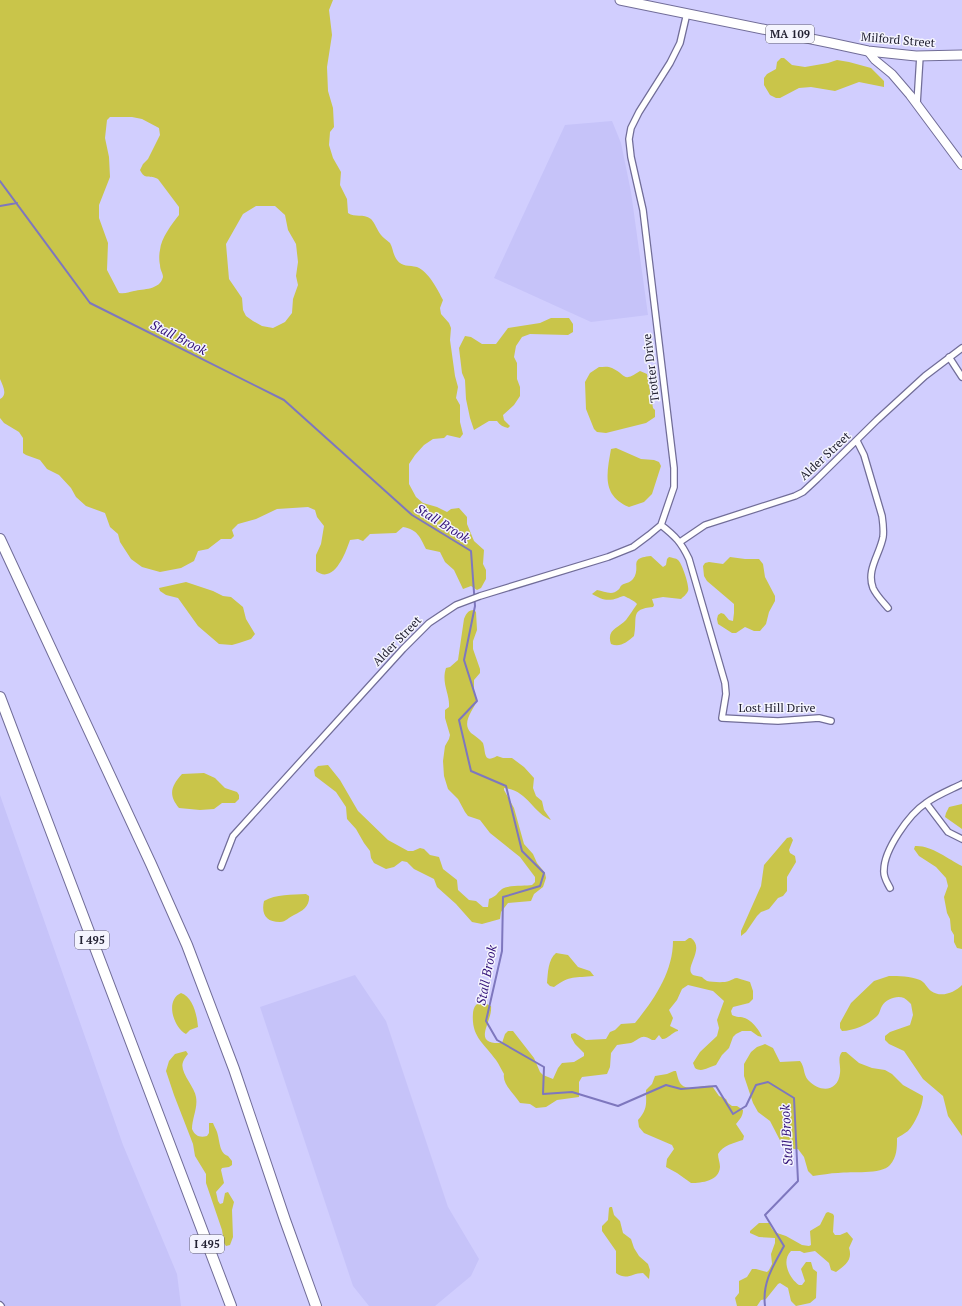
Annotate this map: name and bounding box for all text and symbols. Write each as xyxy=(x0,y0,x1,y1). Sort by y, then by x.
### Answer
road number: MA 109 xyxy=(766,25,814,43)
street label: Milford Street xyxy=(860,29,936,50)
water label: Stall Brook xyxy=(148,315,211,359)
street label: Trotter Drive xyxy=(639,333,662,403)
street label: Alder Street xyxy=(796,428,854,483)
water label: Stall Brook xyxy=(412,499,474,547)
street label: Alder Street xyxy=(369,612,425,669)
street label: Lost Hill Drive xyxy=(739,700,815,715)
road number: I 495 xyxy=(75,931,109,949)
water label: Stall Brook xyxy=(471,943,501,1007)
water label: Stall Brook xyxy=(775,1103,797,1166)
road number: I 495 xyxy=(190,1235,224,1253)

